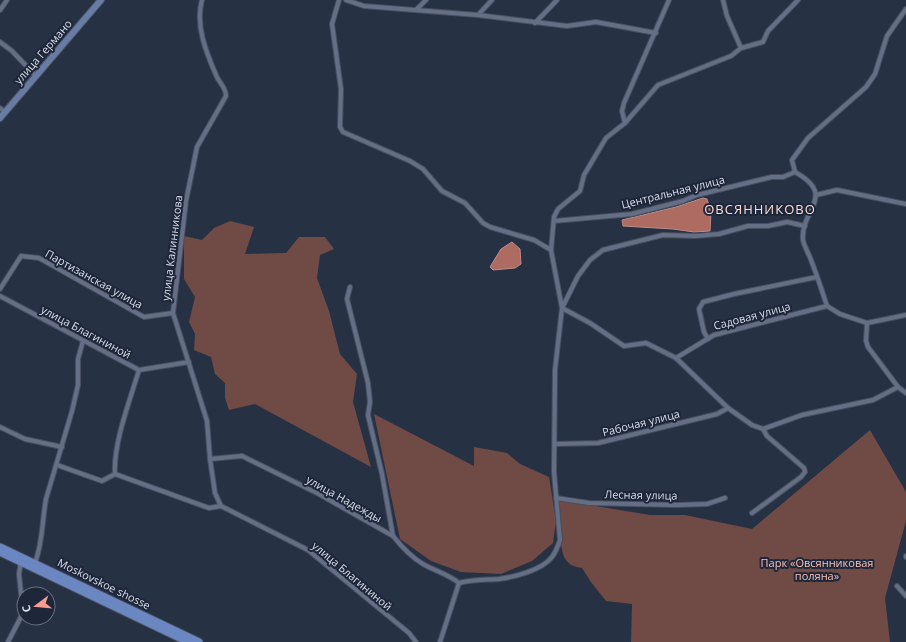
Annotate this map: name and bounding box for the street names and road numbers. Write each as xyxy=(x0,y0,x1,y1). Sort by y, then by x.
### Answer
street label: улица Германо xyxy=(10,16,75,87)
street label: Центральная улица xyxy=(620,171,726,212)
street label: улица Калинникова xyxy=(158,194,185,302)
street label: Партизанская улица xyxy=(43,246,146,312)
street label: Садовая улица xyxy=(712,298,792,333)
street label: улица Благининой xyxy=(39,301,134,362)
street label: Рабочая улица xyxy=(601,406,681,439)
street label: улица Надежды xyxy=(304,472,385,526)
street label: Лесная улица xyxy=(604,486,678,503)
street label: улица Благининой xyxy=(309,538,395,614)
street label: Moskovskoe shosse xyxy=(55,555,153,613)

